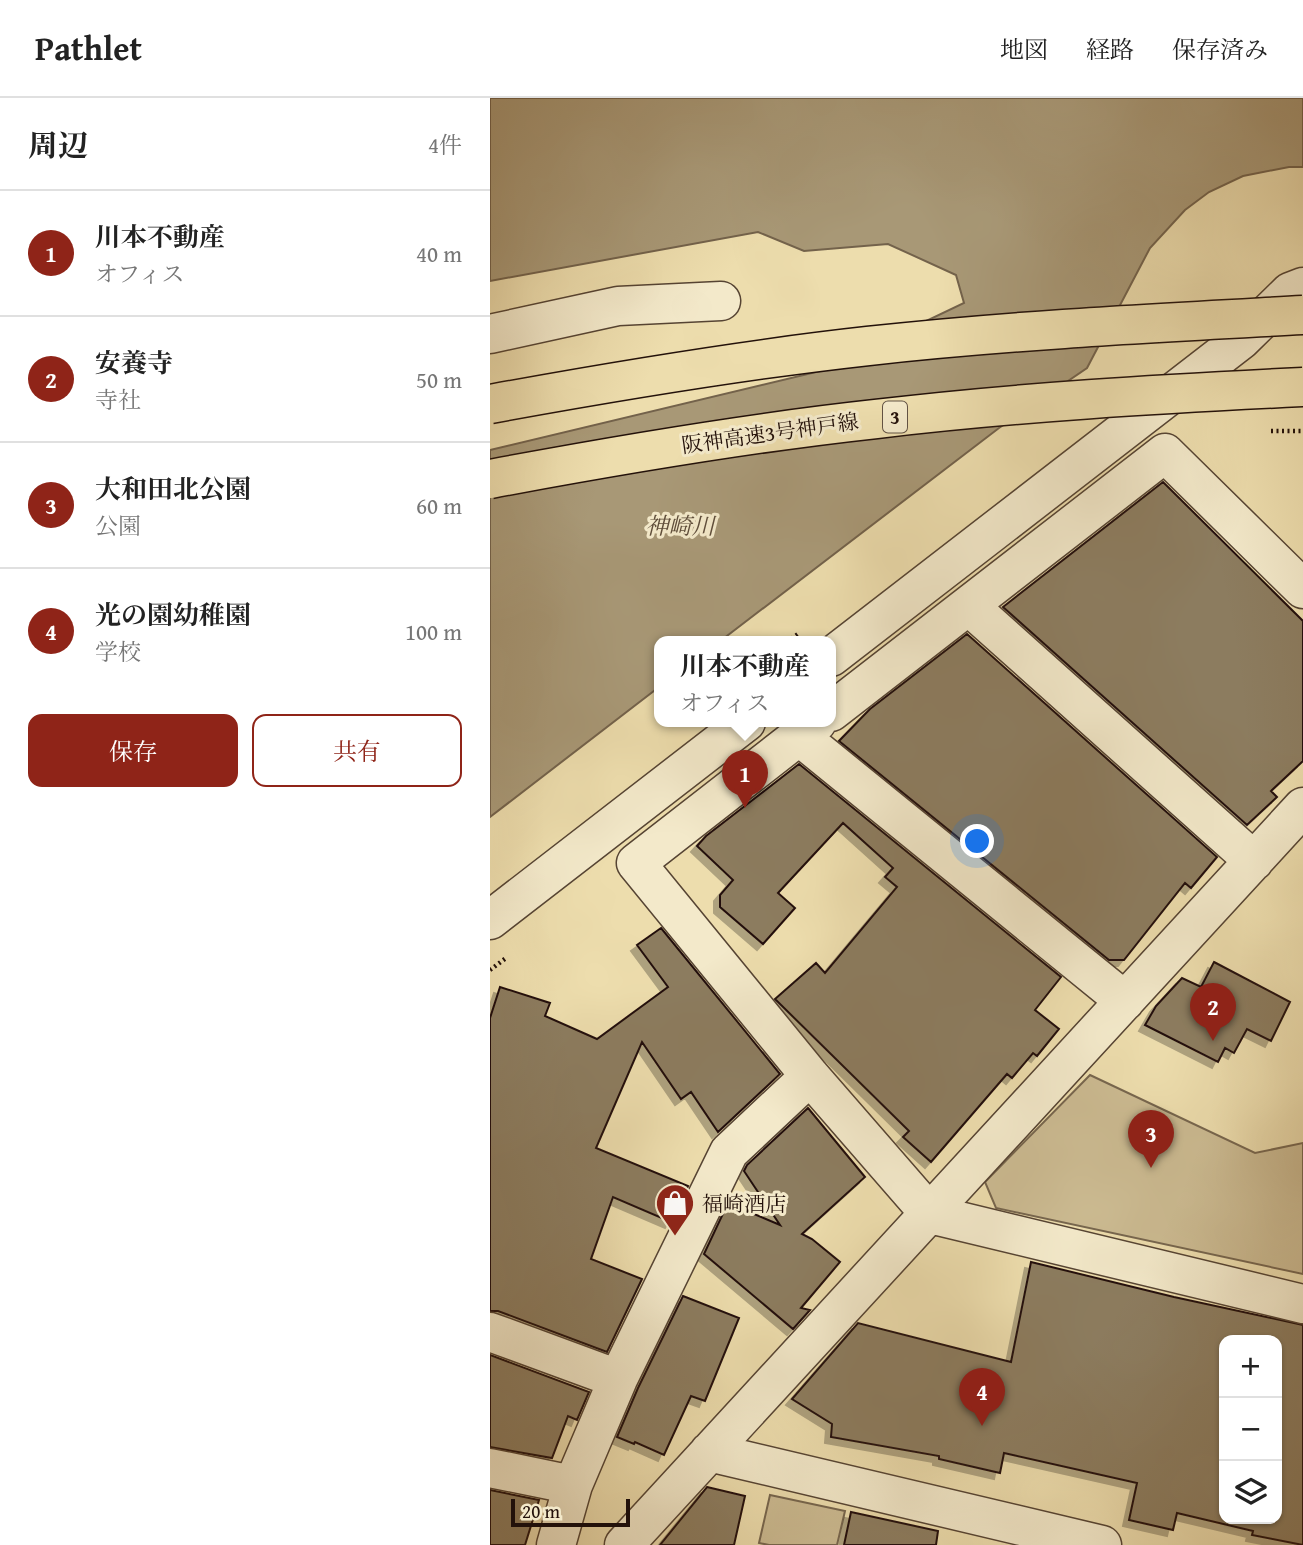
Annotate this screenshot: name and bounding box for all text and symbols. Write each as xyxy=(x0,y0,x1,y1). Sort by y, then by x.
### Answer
text: Pathlet xyxy=(35,24,142,72)
text: 地図 xyxy=(1000,32,1048,67)
text: 経路 xyxy=(1086,32,1134,67)
text: 保存済み xyxy=(1172,32,1268,67)
text: 周辺 xyxy=(28,123,88,167)
text: 4件 xyxy=(428,128,462,161)
text: 川本不動産 xyxy=(95,217,225,256)
text: 1 xyxy=(45,237,57,270)
text: 40 m xyxy=(416,237,462,270)
text: オフィス xyxy=(95,257,184,290)
text: 安養寺 xyxy=(95,343,173,382)
text: 2 xyxy=(45,363,57,396)
text: 50 m xyxy=(416,363,462,396)
text: 寺社 xyxy=(95,383,141,416)
road number: 3 xyxy=(883,402,907,432)
street label: 阪神高速3号神戸線 xyxy=(680,405,860,461)
text: 大和田北公園 xyxy=(95,469,251,508)
text: 3 xyxy=(45,489,57,522)
text: 60 m xyxy=(416,489,462,522)
text: 公園 xyxy=(95,509,141,542)
water label: 神崎川 xyxy=(646,509,718,542)
text: 光の園幼稚園 xyxy=(95,595,251,634)
text: 4 xyxy=(45,615,57,648)
text: 100 m xyxy=(405,615,462,648)
text: 学校 xyxy=(95,635,141,668)
popup xyxy=(654,636,836,727)
text: 川本不動産 xyxy=(680,646,810,685)
text: オフィス xyxy=(680,686,769,719)
button: 保存 xyxy=(28,714,238,787)
button: 共有 xyxy=(252,714,462,787)
pin: 1 xyxy=(722,750,768,808)
your location xyxy=(960,824,994,858)
pin: 2 xyxy=(1190,983,1236,1041)
pin: 3 xyxy=(1128,1110,1174,1168)
shop icon: 福崎酒店 xyxy=(654,1182,696,1237)
place label: 福崎酒店 xyxy=(702,1188,786,1219)
map controls xyxy=(1219,1335,1282,1524)
button: + xyxy=(1219,1335,1282,1398)
pin: 4 xyxy=(959,1368,1005,1426)
button: − xyxy=(1219,1398,1282,1461)
button: layers xyxy=(1219,1461,1282,1524)
scale bar xyxy=(511,1496,630,1528)
text: 20 m xyxy=(522,1497,560,1525)

